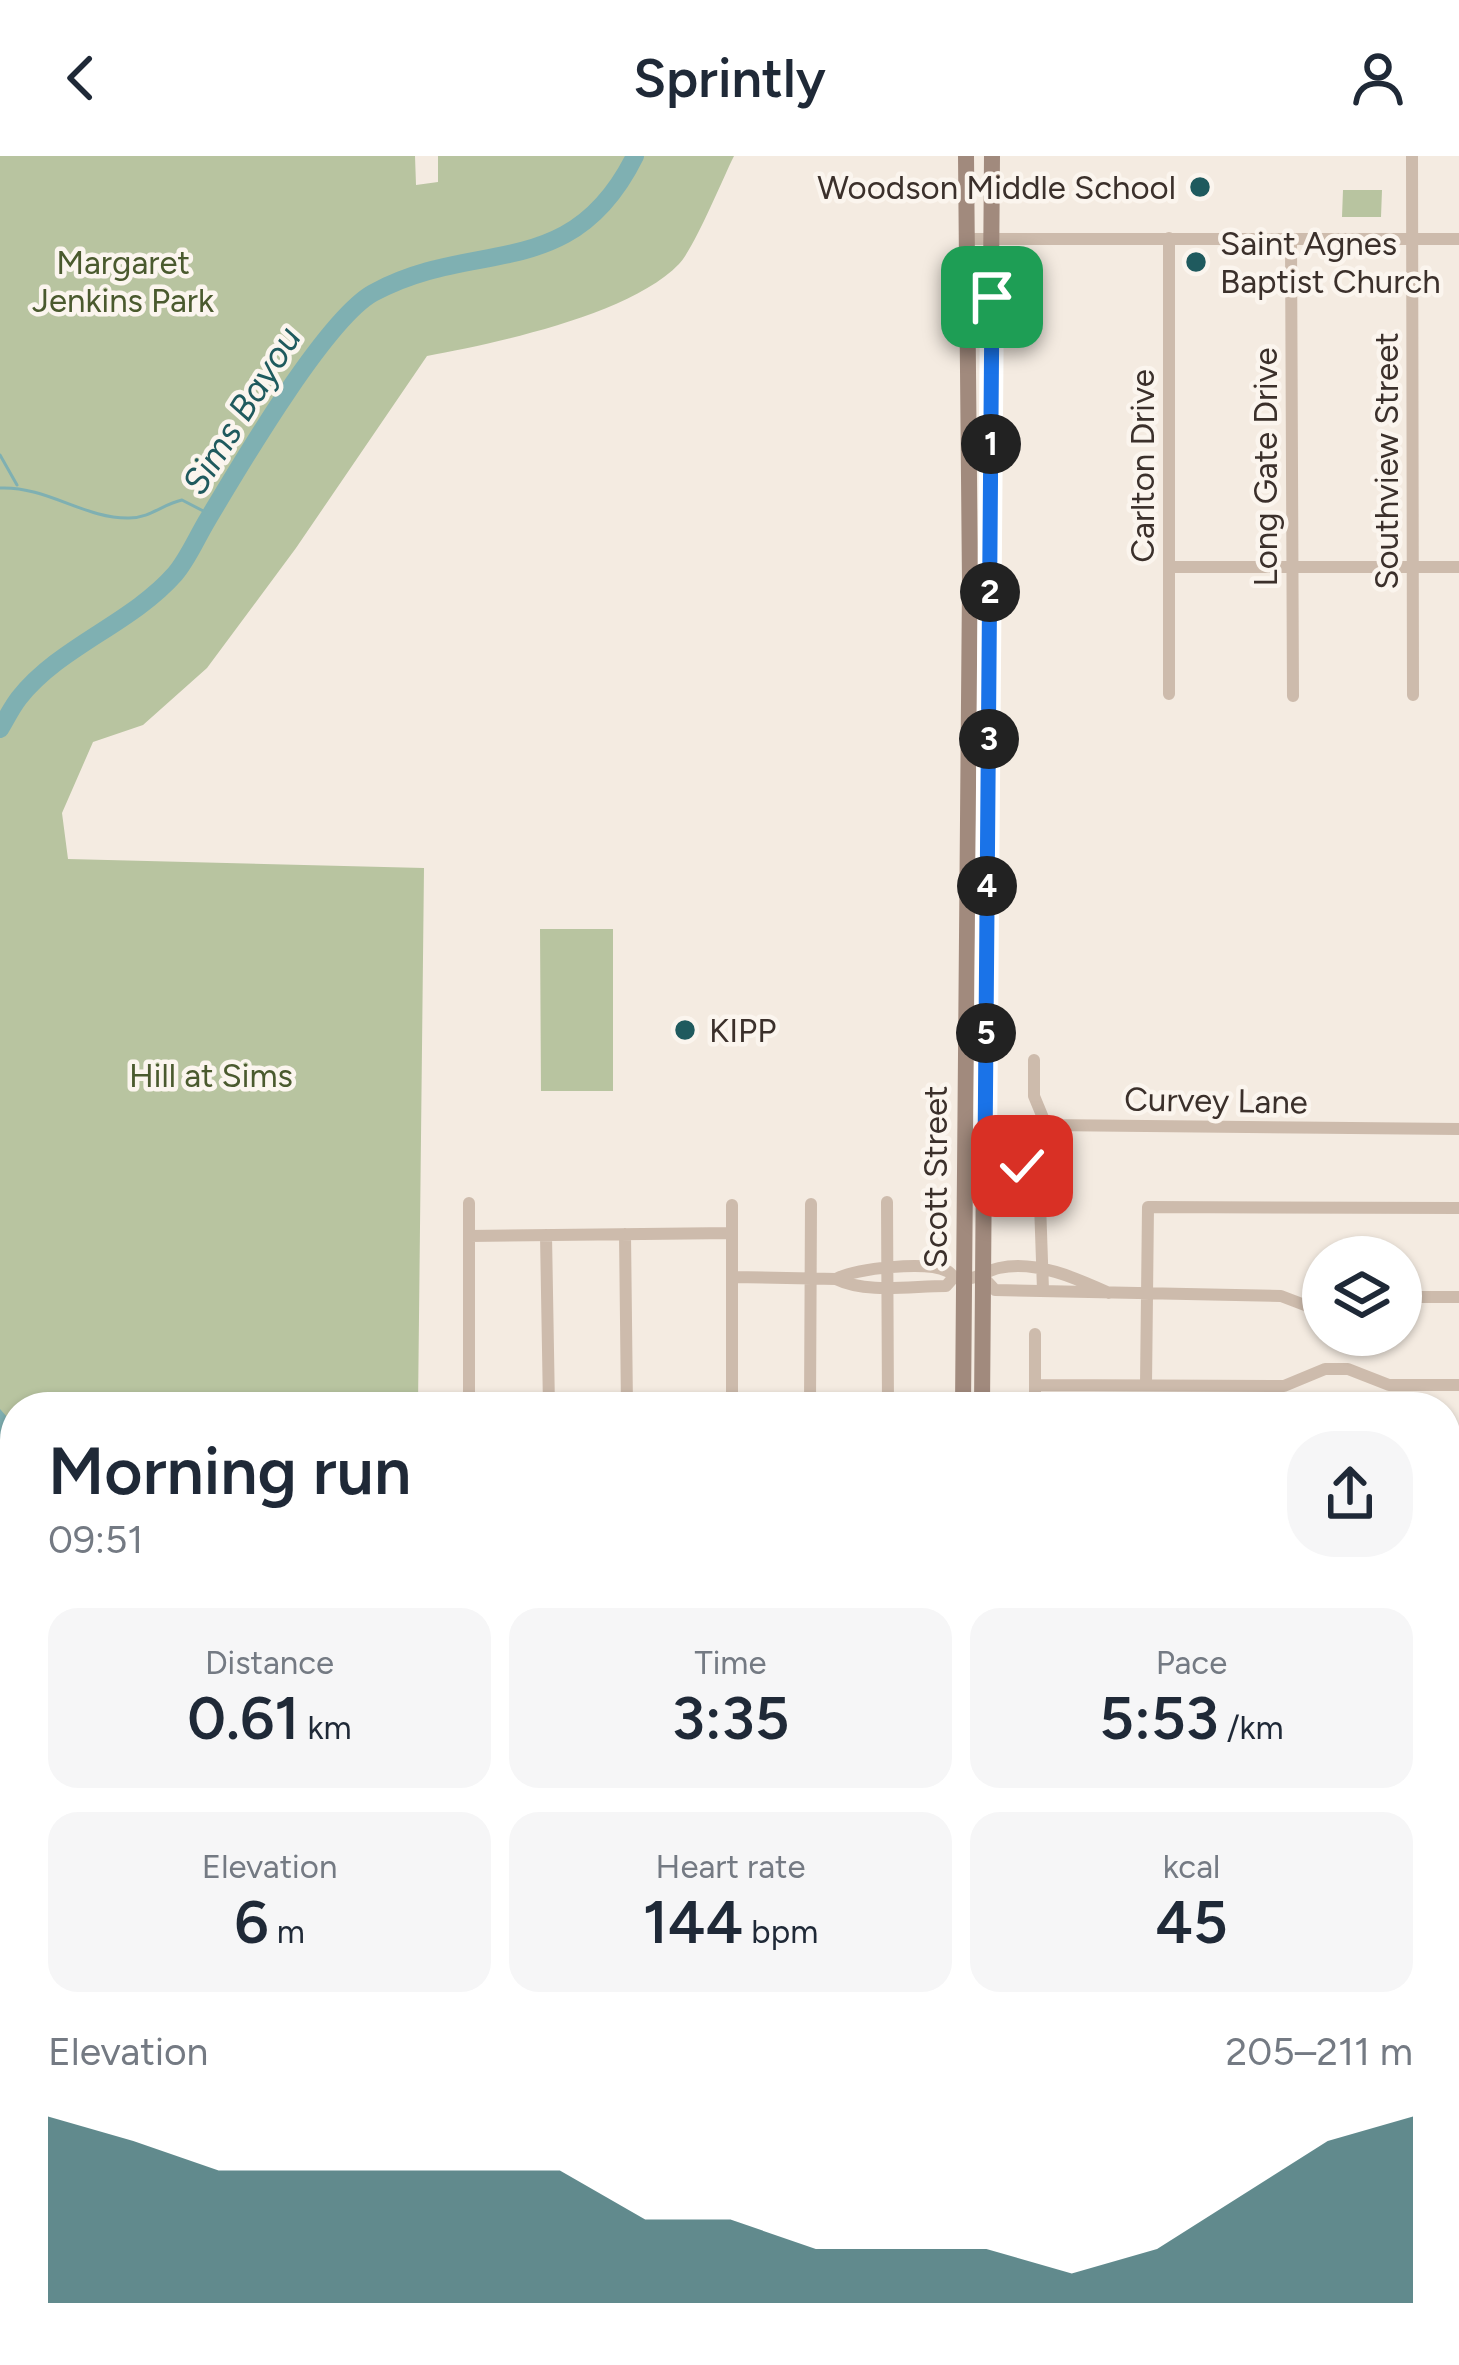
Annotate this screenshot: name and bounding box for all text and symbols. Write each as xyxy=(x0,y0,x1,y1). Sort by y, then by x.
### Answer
icon: back xyxy=(48,45,114,111)
icon: person xyxy=(1345,45,1411,111)
text: Sprintly xyxy=(633,46,826,111)
place label: Woodson Middle School xyxy=(817,168,1176,207)
marker: Woodson Middle School xyxy=(1187,174,1213,200)
place label: Saint Agnes Baptist Church xyxy=(1220,224,1441,301)
park label: Margaret Jenkins Park xyxy=(32,243,214,320)
pin xyxy=(941,246,1043,348)
marker: Saint Agnes Baptist Church xyxy=(1183,249,1209,275)
icon: arrive xyxy=(959,264,1025,330)
water label: Sims Bayou xyxy=(173,319,310,502)
street label: Southview Street xyxy=(1367,332,1406,590)
street label: Long Gate Drive xyxy=(1246,347,1285,587)
street label: Carlton Drive xyxy=(1123,369,1162,563)
pin: 1 xyxy=(961,414,1021,474)
text: 1 xyxy=(984,424,998,463)
pin: 2 xyxy=(960,562,1020,622)
text: 2 xyxy=(980,572,1000,611)
pin: 3 xyxy=(959,709,1019,769)
text: 3 xyxy=(980,719,998,758)
pin: 4 xyxy=(957,856,1017,916)
text: 4 xyxy=(977,866,997,905)
pin: 5 xyxy=(956,1003,1016,1063)
place label: KIPP xyxy=(709,1011,776,1050)
text: 5 xyxy=(976,1013,996,1052)
marker: KIPP xyxy=(672,1017,698,1043)
park label: Hill at Sims xyxy=(129,1056,293,1095)
street label: Curvey Lane xyxy=(1124,1079,1308,1122)
street label: Scott Street xyxy=(916,1086,955,1268)
pin xyxy=(971,1115,1073,1217)
icon: check xyxy=(989,1133,1055,1199)
map controls xyxy=(1302,1236,1422,1356)
button: layers xyxy=(1302,1236,1422,1356)
text: Morning run xyxy=(48,1431,411,1511)
button: share xyxy=(1287,1431,1413,1557)
text: 09:51 xyxy=(48,1516,143,1563)
text: Distance xyxy=(205,1643,334,1682)
text: Time xyxy=(695,1643,766,1682)
text: Pace xyxy=(1156,1643,1227,1682)
text: 0.61 xyxy=(187,1682,299,1754)
text: 3:35 xyxy=(672,1682,789,1754)
text: 5:53 xyxy=(1099,1682,1219,1754)
text: km xyxy=(299,1708,352,1747)
text: /km xyxy=(1219,1708,1284,1747)
text: Elevation xyxy=(202,1847,337,1886)
text: Heart rate xyxy=(656,1847,805,1886)
text: kcal xyxy=(1163,1847,1220,1886)
text: 6 xyxy=(234,1886,269,1958)
text: 144 xyxy=(643,1886,743,1958)
text: 45 xyxy=(1155,1886,1228,1958)
text: m xyxy=(269,1912,305,1951)
text: bpm xyxy=(743,1912,818,1951)
text: Elevation xyxy=(48,2028,208,2075)
text: 205–211 m xyxy=(1225,2028,1413,2075)

